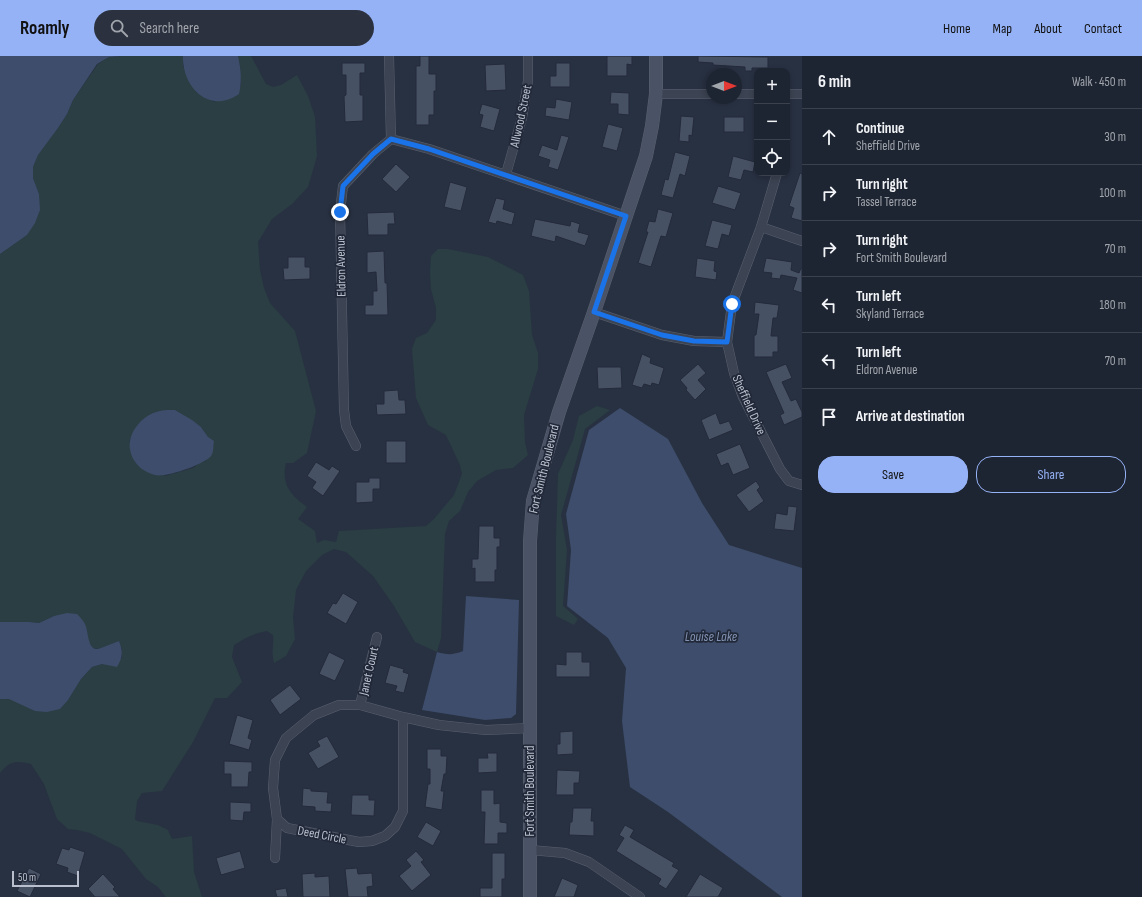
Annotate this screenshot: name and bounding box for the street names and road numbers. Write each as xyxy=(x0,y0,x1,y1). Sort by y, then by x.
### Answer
street label: Allwood Street xyxy=(506,83,535,150)
street label: Eldron Avenue xyxy=(332,235,350,297)
street label: Sheffield Drive xyxy=(729,372,769,438)
street label: Fort Smith Boulevard xyxy=(525,423,563,515)
street label: Janet Court xyxy=(355,645,382,698)
street label: Fort Smith Boulevard xyxy=(522,746,538,836)
street label: Deed Circle xyxy=(296,822,348,848)

